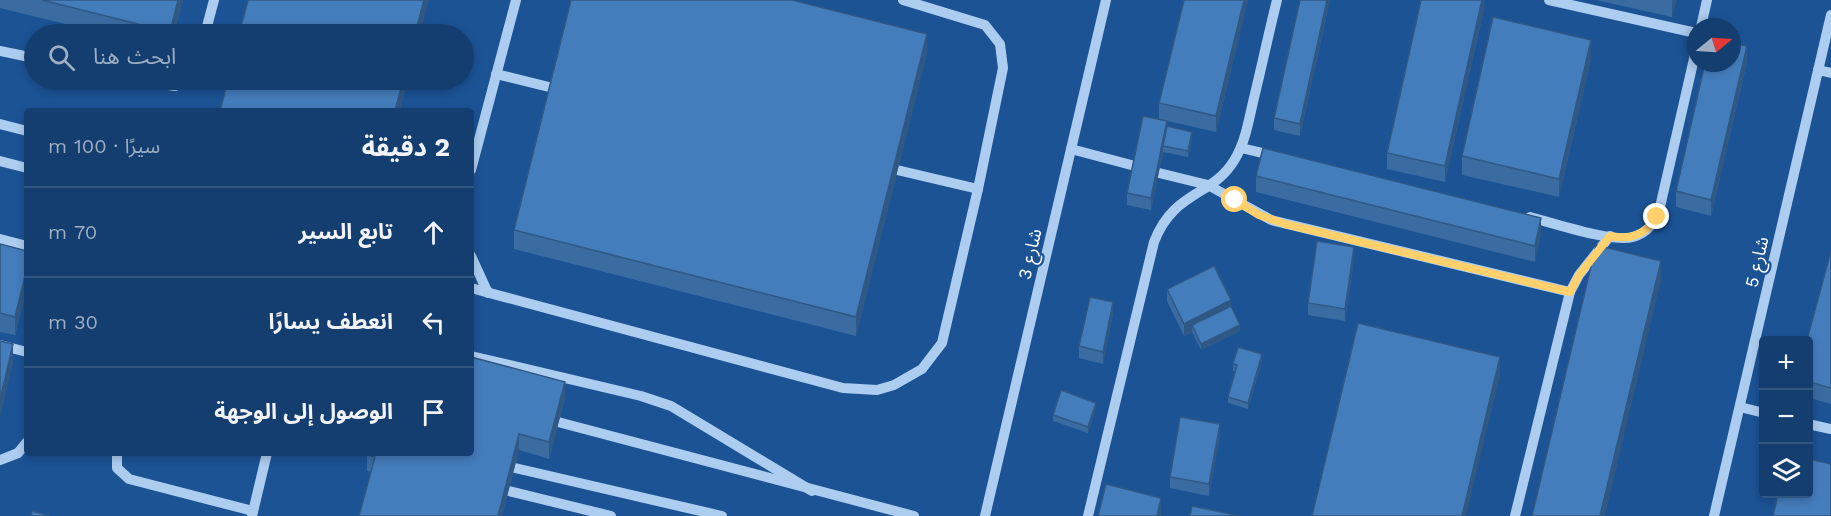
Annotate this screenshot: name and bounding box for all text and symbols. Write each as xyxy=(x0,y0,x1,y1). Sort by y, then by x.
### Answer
north arrow xyxy=(1687,18,1741,72)
search box xyxy=(24,24,474,90)
icon: search xyxy=(45,41,78,74)
text: ابحث هنا xyxy=(93,44,176,69)
text: 2 دقيقة xyxy=(362,132,450,162)
text: سيرًا · 100 m xyxy=(48,134,160,158)
route start xyxy=(1221,186,1247,212)
route end xyxy=(1643,203,1669,229)
icon: ahead xyxy=(417,216,450,249)
text: تابع السير xyxy=(298,219,393,244)
text: 70 m xyxy=(48,220,97,244)
street label: شارع 3 xyxy=(1013,226,1049,282)
street label: شارع 5 xyxy=(1740,234,1776,290)
icon: left xyxy=(417,306,450,339)
text: انعطف يسارًا xyxy=(269,309,393,334)
text: 30 m xyxy=(48,310,98,334)
map controls xyxy=(1759,336,1813,498)
button: + xyxy=(1759,336,1813,390)
button: − xyxy=(1759,390,1813,444)
icon: arrive xyxy=(417,396,450,429)
text: الوصول إلى الوجهة xyxy=(214,399,393,424)
button: layers xyxy=(1759,444,1813,498)

